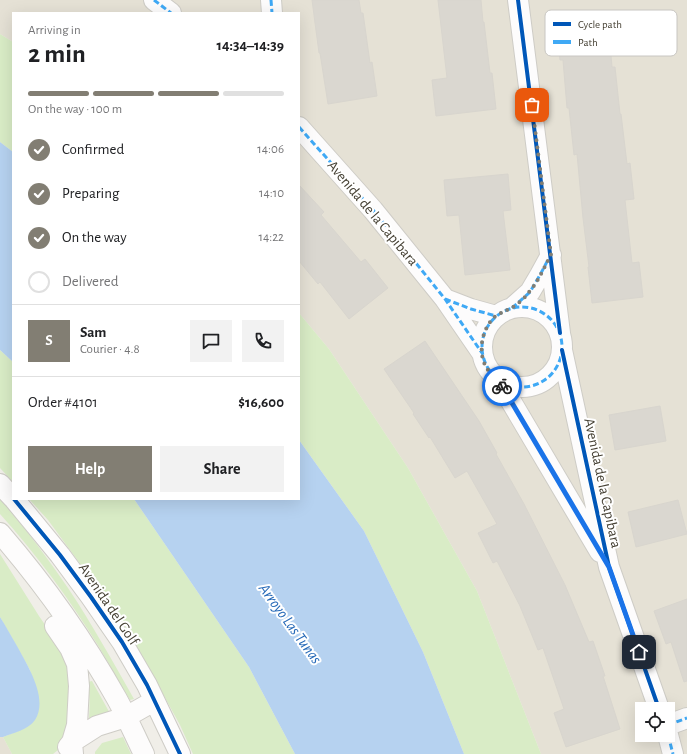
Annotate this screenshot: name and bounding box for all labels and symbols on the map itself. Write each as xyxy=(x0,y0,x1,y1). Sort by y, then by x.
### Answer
legend xyxy=(545,10,677,56)
text: Cycle path xyxy=(578,19,622,30)
text: Path xyxy=(578,37,598,48)
pin xyxy=(515,88,549,122)
street label: Avenida de la Capibara xyxy=(324,158,421,269)
courier xyxy=(482,366,522,406)
street label: Avenida de la Capibara xyxy=(581,417,624,549)
street label: Avenida del Golf xyxy=(76,561,142,649)
water label: Arroyo Las Tunas xyxy=(255,580,325,667)
pin xyxy=(622,635,656,669)

